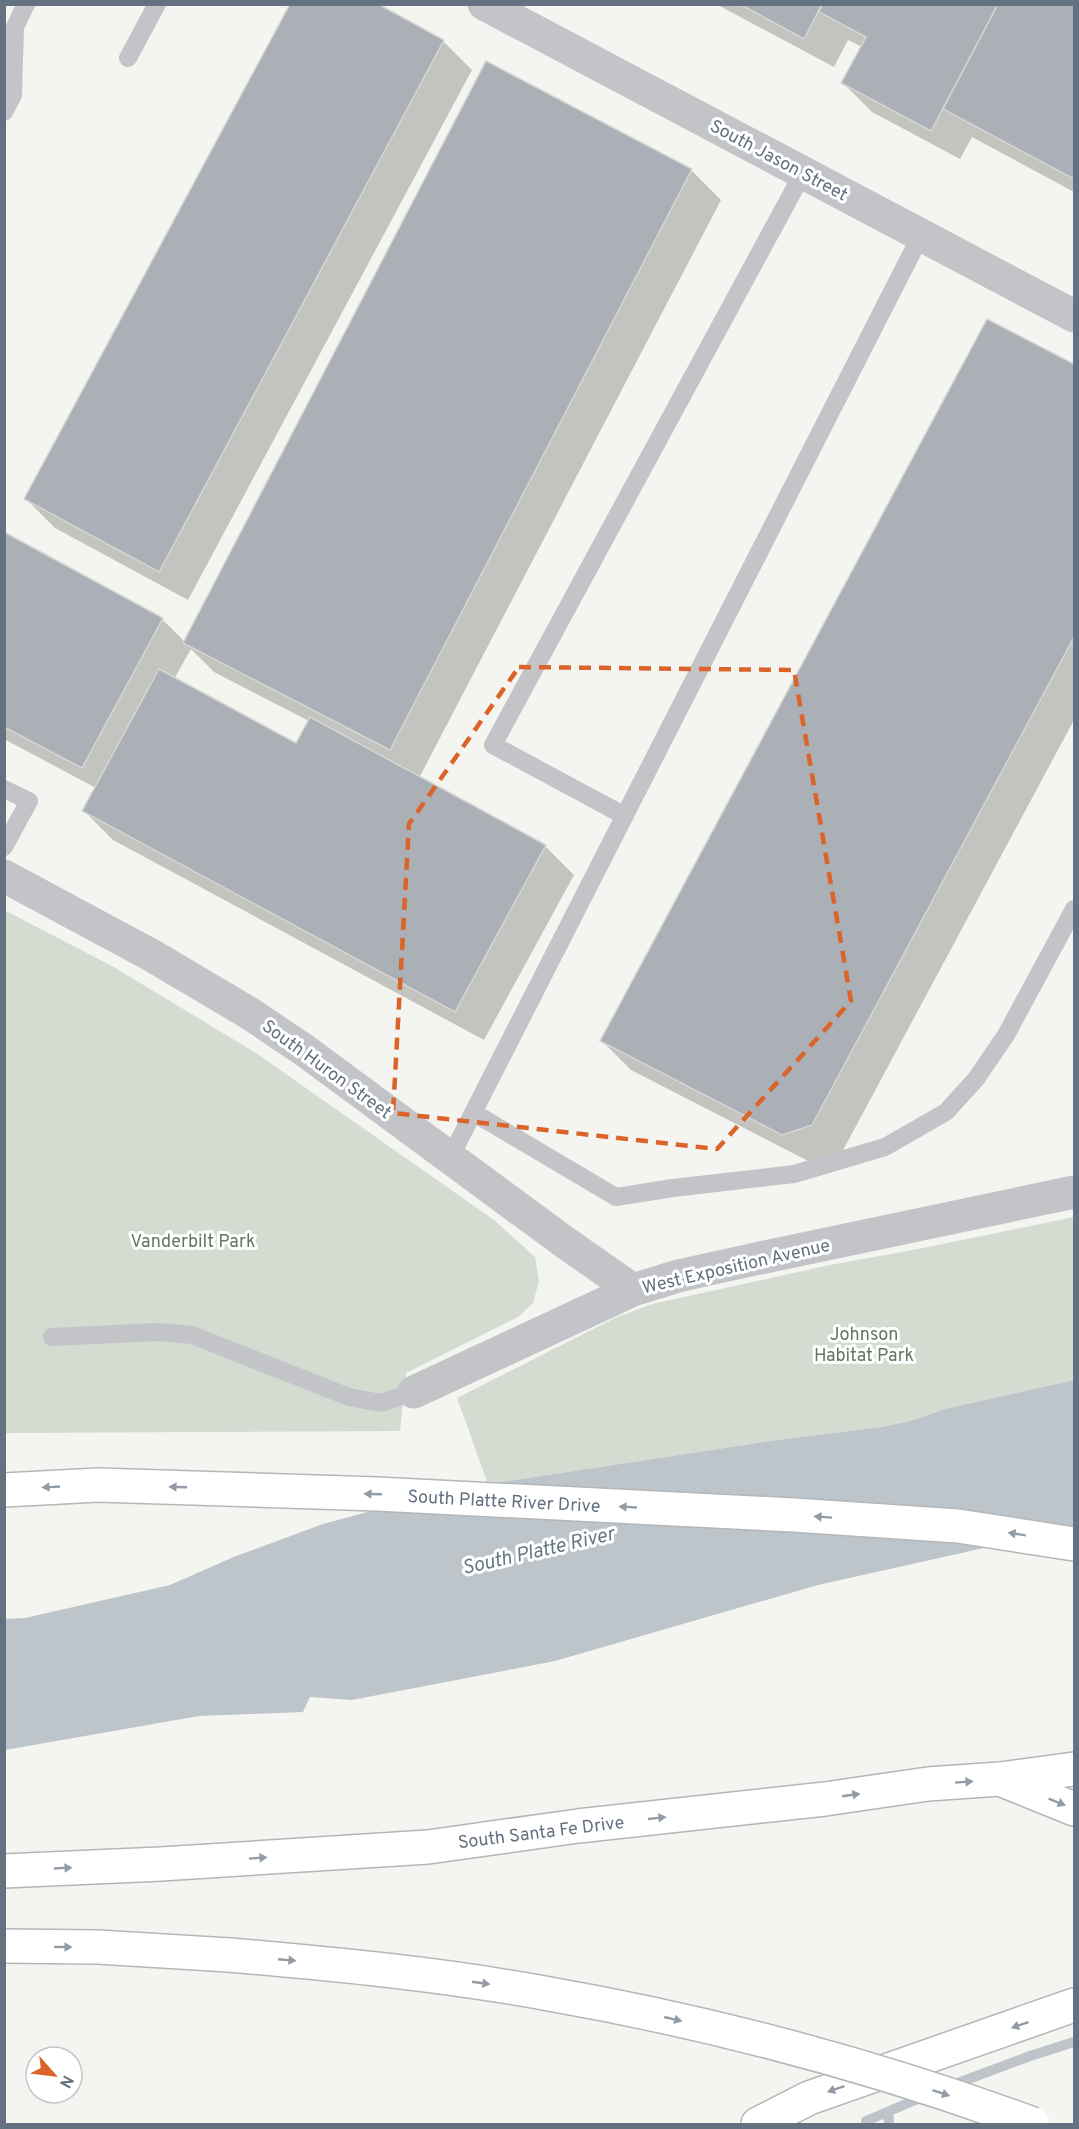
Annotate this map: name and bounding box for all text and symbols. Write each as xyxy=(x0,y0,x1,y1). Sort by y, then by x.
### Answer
street label: South Jason Street xyxy=(705,115,851,207)
street label: South Huron Street xyxy=(257,1015,395,1125)
park label: Vanderbilt Park xyxy=(130,1231,256,1254)
street label: West Exposition Avenue xyxy=(640,1235,832,1300)
park label: Johnson Habitat Park xyxy=(814,1324,914,1368)
one-way arrow xyxy=(42,1483,61,1492)
one-way arrow xyxy=(168,1483,187,1492)
street label: South Platte River Drive xyxy=(407,1486,601,1519)
one-way arrow xyxy=(363,1490,382,1499)
one-way arrow xyxy=(619,1502,638,1512)
one-way arrow xyxy=(813,1512,832,1522)
water label: South Platte River xyxy=(460,1521,618,1582)
one-way arrow xyxy=(1007,1530,1026,1539)
one-way arrow xyxy=(954,1777,973,1786)
one-way arrow xyxy=(841,1791,860,1800)
one-way arrow xyxy=(1048,1798,1066,1807)
street label: South Santa Fe Drive xyxy=(457,1812,626,1855)
one-way arrow xyxy=(648,1813,667,1823)
one-way arrow xyxy=(248,1853,267,1863)
one-way arrow xyxy=(53,1864,72,1873)
one-way arrow xyxy=(53,1942,72,1951)
one-way arrow xyxy=(278,1955,297,1965)
one-way arrow xyxy=(472,1979,491,1988)
one-way arrow xyxy=(663,2014,682,2024)
one-way arrow xyxy=(1011,2021,1029,2030)
north arrow xyxy=(24,2045,84,2105)
text: N xyxy=(54,2071,77,2091)
one-way arrow xyxy=(827,2085,845,2095)
one-way arrow xyxy=(932,2089,950,2098)

